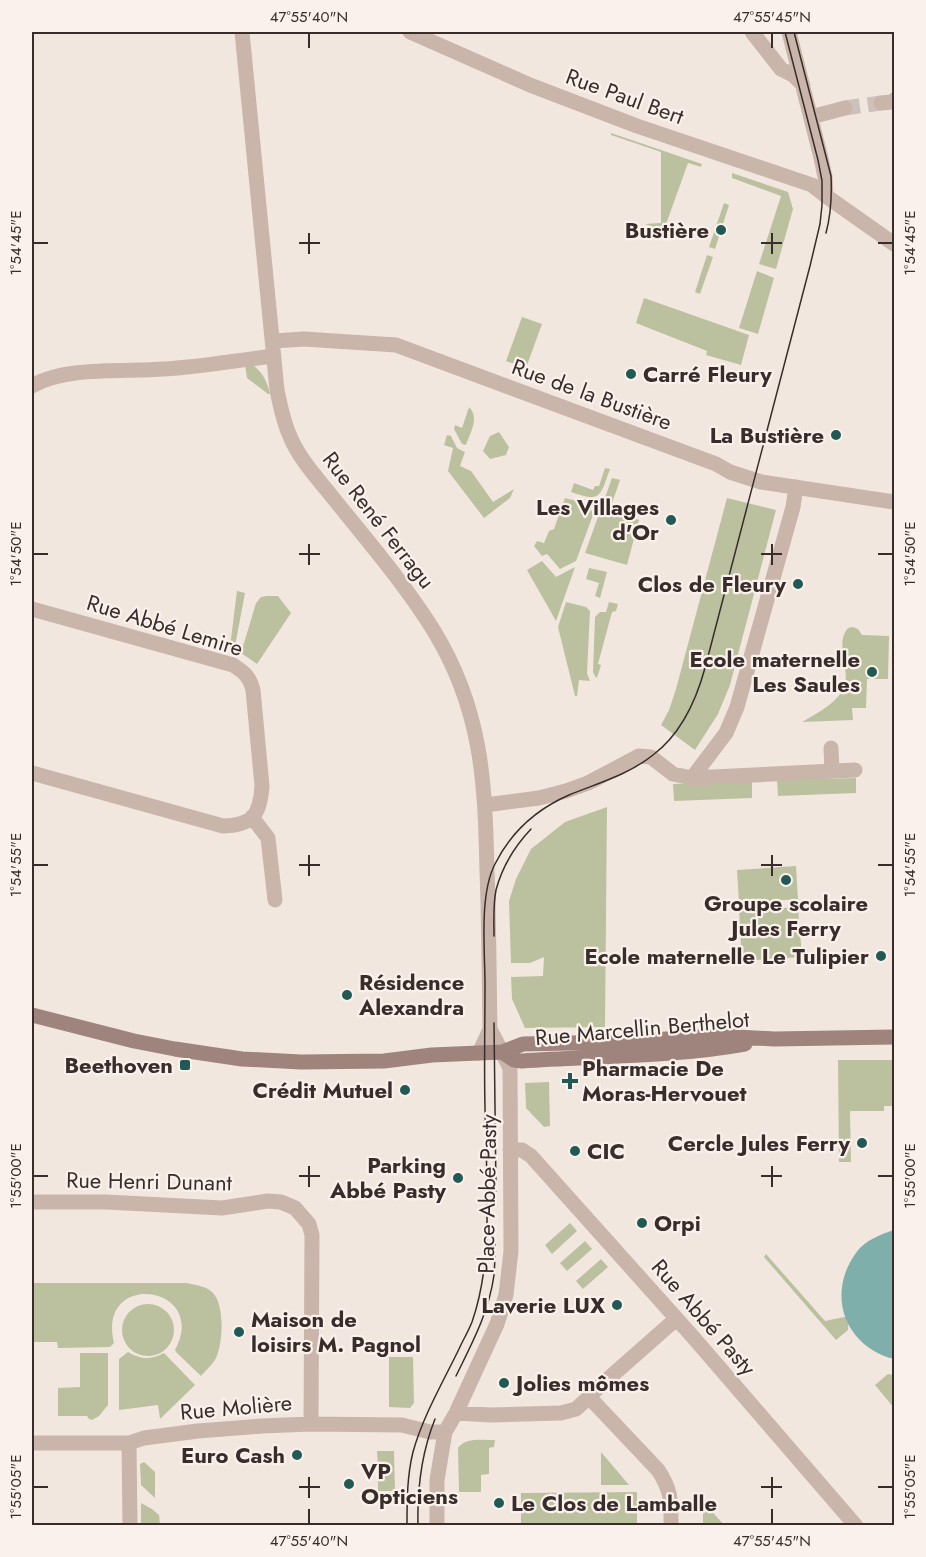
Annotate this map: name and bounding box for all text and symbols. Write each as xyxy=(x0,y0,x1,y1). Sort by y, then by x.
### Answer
text: 47°55'40"N xyxy=(270,6,348,28)
text: 47°55'45"N xyxy=(733,6,811,28)
street label: Rue Paul Bert xyxy=(562,60,689,132)
text: 1°54'45"E xyxy=(5,211,27,275)
text: 1°54'45"E xyxy=(899,211,921,275)
place label: Bustière xyxy=(625,214,709,246)
marker: Bustière xyxy=(714,223,728,237)
street label: Rue de la Bustière xyxy=(508,350,676,438)
place label: Carré Fleury xyxy=(643,358,772,390)
marker: Carré Fleury xyxy=(624,367,638,381)
place label: La Bustière xyxy=(710,419,824,451)
marker: La Bustière xyxy=(829,428,843,442)
street label: Rue René Ferragu xyxy=(315,445,443,595)
place label: Les Villages d'Or xyxy=(536,491,659,548)
marker: Les Villages d'Or xyxy=(664,513,678,527)
text: 1°54'50"E xyxy=(5,521,27,587)
text: 1°54'50"E xyxy=(899,521,921,587)
place label: Clos de Fleury xyxy=(638,568,787,600)
marker: Clos de Fleury xyxy=(791,577,805,591)
street label: Rue Abbé Lemire xyxy=(83,586,247,664)
place label: Ecole maternelle Les Saules xyxy=(689,643,860,700)
marker: Ecole maternelle Les Saules xyxy=(865,665,879,679)
text: 1°54'55"E xyxy=(5,833,27,897)
text: 1°54'55"E xyxy=(899,833,921,897)
marker: Groupe scolaire Jules Ferry xyxy=(779,873,793,887)
place label: Groupe scolaire Jules Ferry xyxy=(704,887,868,944)
place label: Ecole maternelle Le Tulipier xyxy=(584,940,869,972)
marker: Ecole maternelle Le Tulipier xyxy=(874,949,888,963)
place label: Résidence Alexandra xyxy=(358,966,464,1023)
marker: Résidence Alexandra xyxy=(340,988,354,1002)
street label: Rue Marcellin Berthelot xyxy=(534,1003,751,1053)
place label: Beethoven xyxy=(64,1049,173,1081)
place label: Pharmacie De Moras-Hervouet xyxy=(582,1052,747,1109)
marker: Beethoven xyxy=(178,1058,192,1072)
place label: Crédit Mutuel xyxy=(253,1074,393,1106)
marker: Pharmacie De Moras-Hervouet xyxy=(563,1074,577,1088)
marker: Crédit Mutuel xyxy=(398,1083,412,1097)
street label: Place Abbé Pasty xyxy=(470,1114,504,1274)
place label: Cercle Jules Ferry xyxy=(668,1127,851,1159)
place label: CIC xyxy=(587,1135,625,1167)
marker: Cercle Jules Ferry xyxy=(855,1136,869,1150)
text: 1°55'00"E xyxy=(5,1143,27,1209)
text: 1°55'00"E xyxy=(899,1143,921,1209)
marker: CIC xyxy=(568,1144,582,1158)
place label: Parking Abbé Pasty xyxy=(329,1149,447,1206)
street label: Rue Henri Dunant xyxy=(66,1164,233,1198)
marker: Parking Abbé Pasty xyxy=(451,1171,465,1185)
place label: Orpi xyxy=(654,1207,701,1239)
marker: Orpi xyxy=(635,1216,649,1230)
street label: Rue Abbé Pasty xyxy=(644,1252,764,1383)
place label: Laverie LUX xyxy=(481,1289,605,1321)
marker: Laverie LUX xyxy=(610,1298,624,1312)
place label: Maison de loisirs M. Pagnol xyxy=(251,1303,421,1360)
marker: Maison de loisirs M. Pagnol xyxy=(232,1325,246,1339)
place label: Jolies mômes xyxy=(512,1367,649,1399)
marker: Jolies mômes xyxy=(497,1376,511,1390)
street label: Rue Molière xyxy=(179,1386,293,1428)
place label: Euro Cash xyxy=(181,1439,285,1471)
marker: Euro Cash xyxy=(290,1448,304,1462)
text: 1°55'05"E xyxy=(5,1455,27,1519)
place label: VP Opticiens xyxy=(360,1455,458,1512)
text: 1°55'05"E xyxy=(899,1455,921,1519)
marker: VP Opticiens xyxy=(342,1477,356,1491)
place label: Le Clos de Lamballe xyxy=(511,1487,717,1519)
marker: Le Clos de Lamballe xyxy=(492,1496,506,1510)
text: 47°55'40"N xyxy=(270,1530,348,1552)
text: 47°55'45"N xyxy=(733,1530,811,1552)

